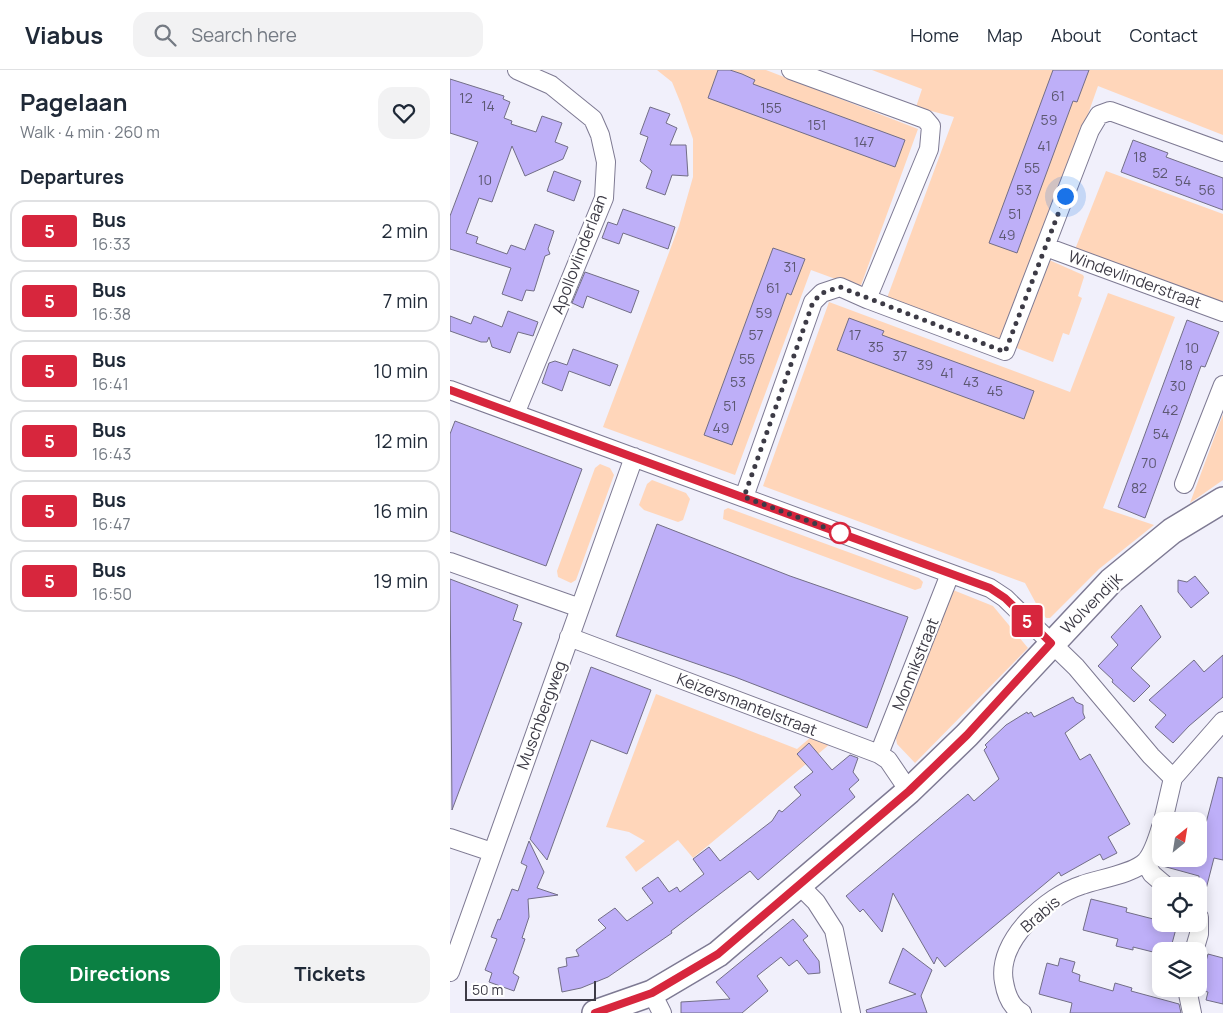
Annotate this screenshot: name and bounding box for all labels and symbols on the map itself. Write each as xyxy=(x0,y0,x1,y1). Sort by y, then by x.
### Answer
house number: 61 xyxy=(1051,86,1065,105)
house number: 12 xyxy=(459,88,473,107)
house number: 14 xyxy=(481,96,495,115)
house number: 155 xyxy=(760,98,782,117)
house number: 59 xyxy=(1041,110,1057,129)
house number: 151 xyxy=(807,115,827,134)
house number: 147 xyxy=(854,132,874,151)
house number: 41 xyxy=(1037,136,1051,155)
house number: 18 xyxy=(1133,147,1147,166)
house number: 55 xyxy=(1024,158,1040,177)
house number: 52 xyxy=(1152,163,1168,182)
house number: 10 xyxy=(478,170,492,189)
house number: 54 xyxy=(1175,171,1191,190)
house number: 53 xyxy=(1016,180,1032,199)
house number: 56 xyxy=(1199,180,1215,199)
your location xyxy=(1053,184,1078,209)
street label: Apollovlinderlaan xyxy=(546,191,612,317)
house number: 51 xyxy=(1008,204,1022,223)
house number: 49 xyxy=(999,225,1015,244)
street label: Windevlinderstraat xyxy=(1065,245,1205,313)
house number: 31 xyxy=(783,257,797,276)
house number: 61 xyxy=(766,278,780,297)
house number: 59 xyxy=(756,303,772,322)
house number: 57 xyxy=(748,325,764,344)
house number: 17 xyxy=(849,325,861,344)
house number: 35 xyxy=(868,337,884,356)
house number: 10 xyxy=(1185,338,1199,357)
house number: 37 xyxy=(893,346,907,365)
house number: 55 xyxy=(739,349,755,368)
house number: 39 xyxy=(917,355,933,374)
house number: 18 xyxy=(1179,355,1193,374)
house number: 41 xyxy=(940,363,954,382)
house number: 53 xyxy=(730,372,746,391)
house number: 43 xyxy=(963,372,979,391)
house number: 30 xyxy=(1170,376,1186,395)
house number: 45 xyxy=(987,381,1003,400)
house number: 51 xyxy=(723,396,737,415)
house number: 42 xyxy=(1162,400,1178,419)
house number: 49 xyxy=(713,418,729,437)
house number: 54 xyxy=(1153,424,1169,443)
house number: 70 xyxy=(1141,453,1157,472)
house number: 82 xyxy=(1131,478,1147,497)
unlabelled marker xyxy=(829,522,851,544)
street label: Wolvendijk xyxy=(1055,567,1127,639)
line badge: 5 xyxy=(1011,605,1043,637)
street label: Monnikstraat xyxy=(886,615,944,713)
street label: Muschbergweg xyxy=(511,658,571,772)
street label: Keizersmantelstraat xyxy=(674,667,820,741)
north arrow xyxy=(1152,812,1208,868)
street label: Brabis xyxy=(1016,891,1064,937)
scale bar xyxy=(465,978,596,1001)

